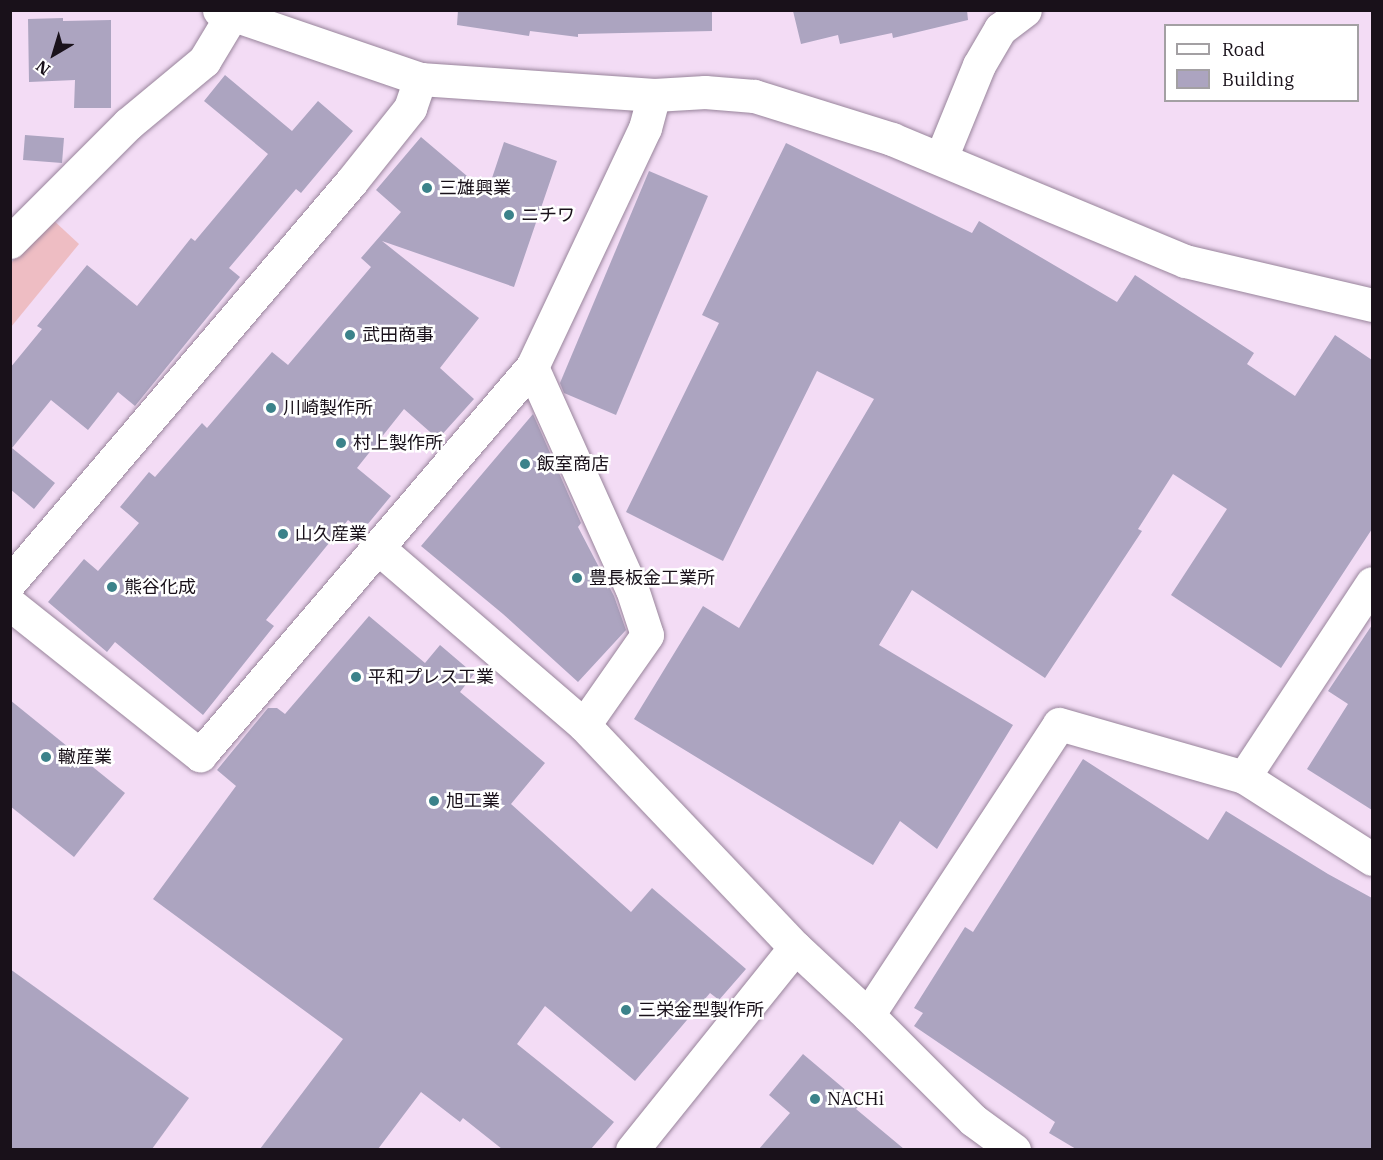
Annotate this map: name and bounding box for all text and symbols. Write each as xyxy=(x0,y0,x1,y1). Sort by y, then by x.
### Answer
north arrow xyxy=(24,24,84,84)
legend xyxy=(1164,24,1359,102)
text: Road xyxy=(1222,38,1265,61)
text: N xyxy=(32,56,54,80)
text: Building xyxy=(1222,68,1294,91)
place label: 三雄興業 xyxy=(439,177,511,199)
marker: 三雄興業 xyxy=(420,181,434,195)
place label: ニチワ xyxy=(521,204,575,226)
marker: ニチワ xyxy=(502,208,516,222)
place label: 武田商事 xyxy=(362,324,434,346)
marker: 武田商事 xyxy=(343,328,357,342)
place label: 川崎製作所 xyxy=(283,397,373,419)
marker: 川崎製作所 xyxy=(264,401,278,415)
place label: 村上製作所 xyxy=(353,432,443,454)
marker: 村上製作所 xyxy=(334,436,348,450)
place label: 飯室商店 xyxy=(537,453,609,475)
marker: 飯室商店 xyxy=(518,457,532,471)
place label: 山久産業 xyxy=(295,523,367,545)
marker: 山久産業 xyxy=(276,527,290,541)
place label: 豊長板金工業所 xyxy=(589,567,715,589)
marker: 豊長板金工業所 xyxy=(570,571,584,585)
place label: 熊谷化成 xyxy=(124,576,196,598)
marker: 熊谷化成 xyxy=(105,580,119,594)
place label: 平和プレス工業 xyxy=(368,666,494,688)
marker: 平和プレス工業 xyxy=(349,670,363,684)
place label: 轍産業 xyxy=(58,746,112,768)
marker: 轍産業 xyxy=(39,750,53,764)
place label: 旭工業 xyxy=(446,790,500,812)
marker: 旭工業 xyxy=(427,794,441,808)
place label: 三栄金型製作所 xyxy=(638,999,764,1021)
marker: 三栄金型製作所 xyxy=(619,1003,633,1017)
place label: NACHi xyxy=(827,1088,884,1110)
marker: NACHi xyxy=(808,1092,822,1106)

